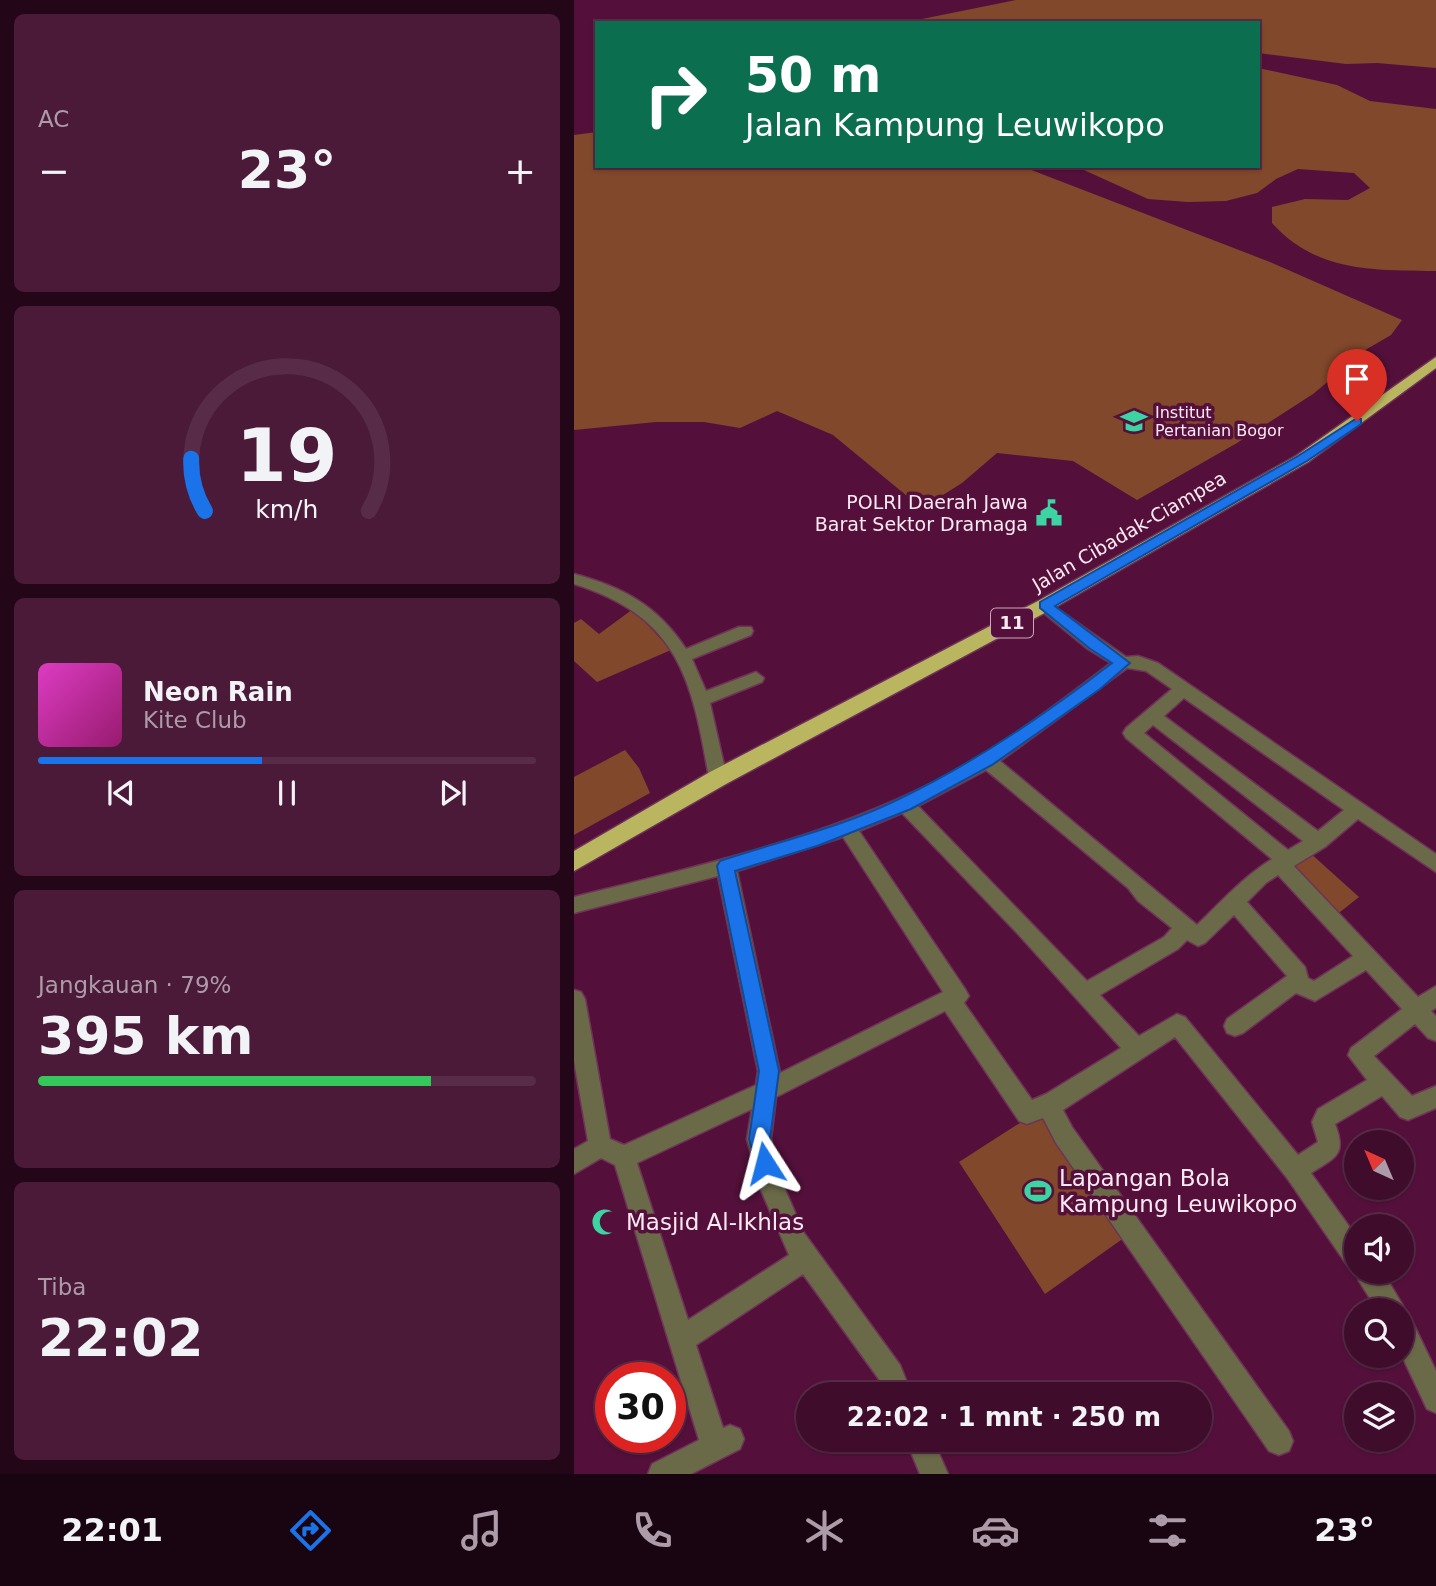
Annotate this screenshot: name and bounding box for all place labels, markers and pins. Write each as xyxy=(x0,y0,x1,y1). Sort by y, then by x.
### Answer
pin xyxy=(1327,349,1387,421)
place label: Institut Pertanian Bogor xyxy=(1155,403,1284,440)
school or university icon: Institut Pertanian Bogor xyxy=(1119,406,1149,436)
place label: POLRI Daerah Jawa Barat Sektor Dramaga xyxy=(815,491,1028,535)
public building icon: POLRI Daerah Jawa Barat Sektor Dramaga xyxy=(1034,498,1064,528)
place label: Lapangan Bola Kampung Leuwikopo xyxy=(1059,1165,1297,1217)
sports icon: Lapangan Bola Kampung Leuwikopo xyxy=(1023,1176,1053,1206)
mosque icon: Masjid Al-Ikhlas xyxy=(590,1207,620,1237)
place label: Masjid Al-Ikhlas xyxy=(626,1209,804,1235)

